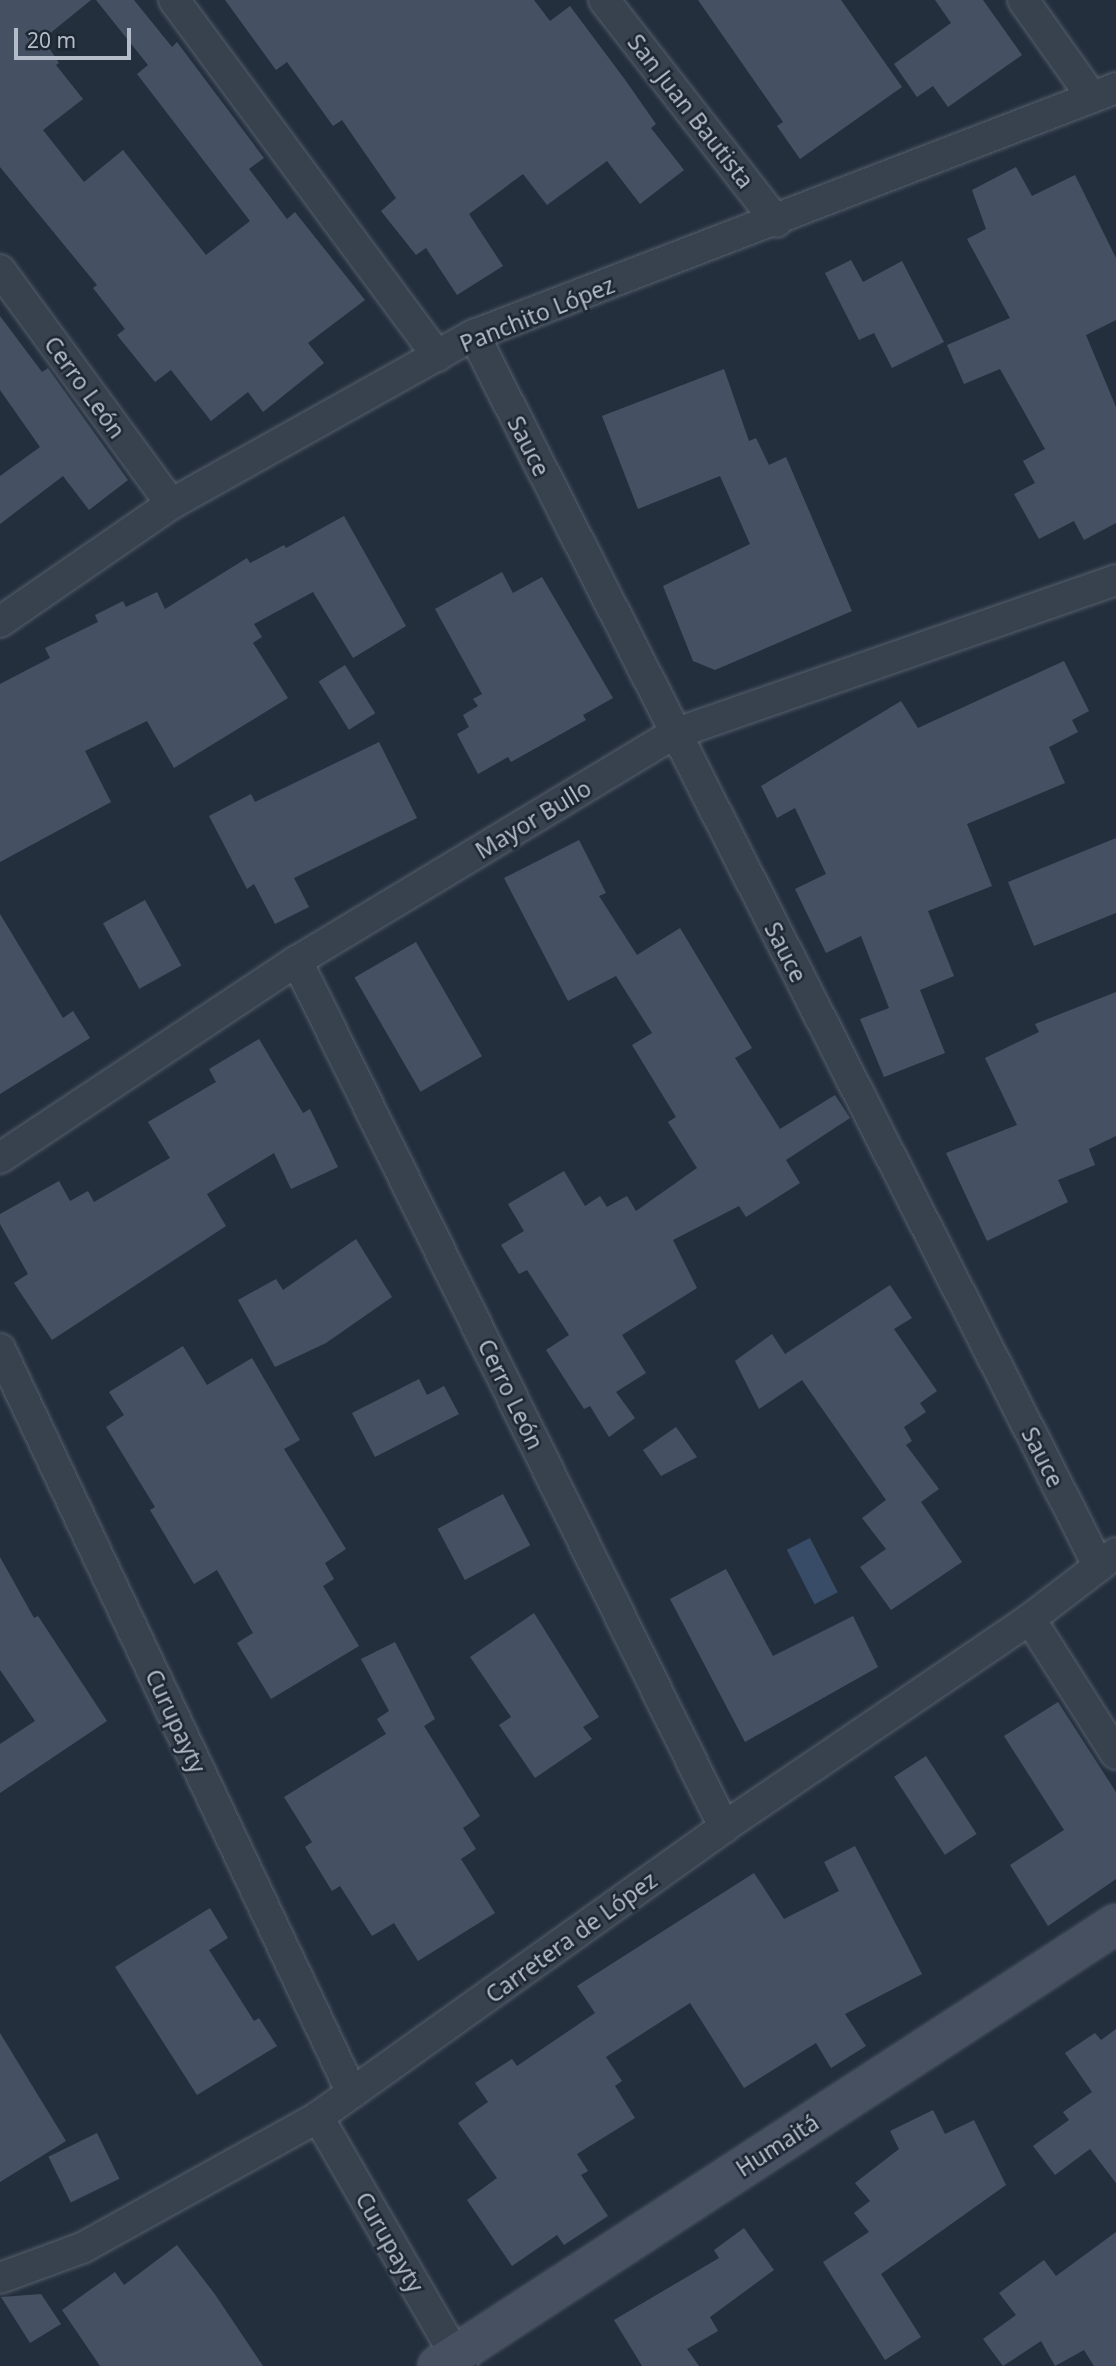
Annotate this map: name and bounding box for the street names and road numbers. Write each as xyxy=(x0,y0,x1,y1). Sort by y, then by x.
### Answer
street label: San Juan Bautista xyxy=(622,28,760,194)
street label: Panchito López xyxy=(456,270,618,358)
street label: Cerro León xyxy=(39,331,131,443)
street label: Sauce xyxy=(502,411,556,481)
street label: Mayor Bullo xyxy=(470,774,596,864)
street label: Sauce xyxy=(759,917,813,987)
street label: Cerro León xyxy=(472,1334,550,1454)
street label: Sauce xyxy=(1016,1422,1070,1492)
street label: Curupayty xyxy=(140,1665,212,1777)
street label: Carretera de López xyxy=(480,1866,662,2008)
street label: Humaitá xyxy=(731,2108,823,2182)
street label: Curupayty xyxy=(350,2187,430,2297)

